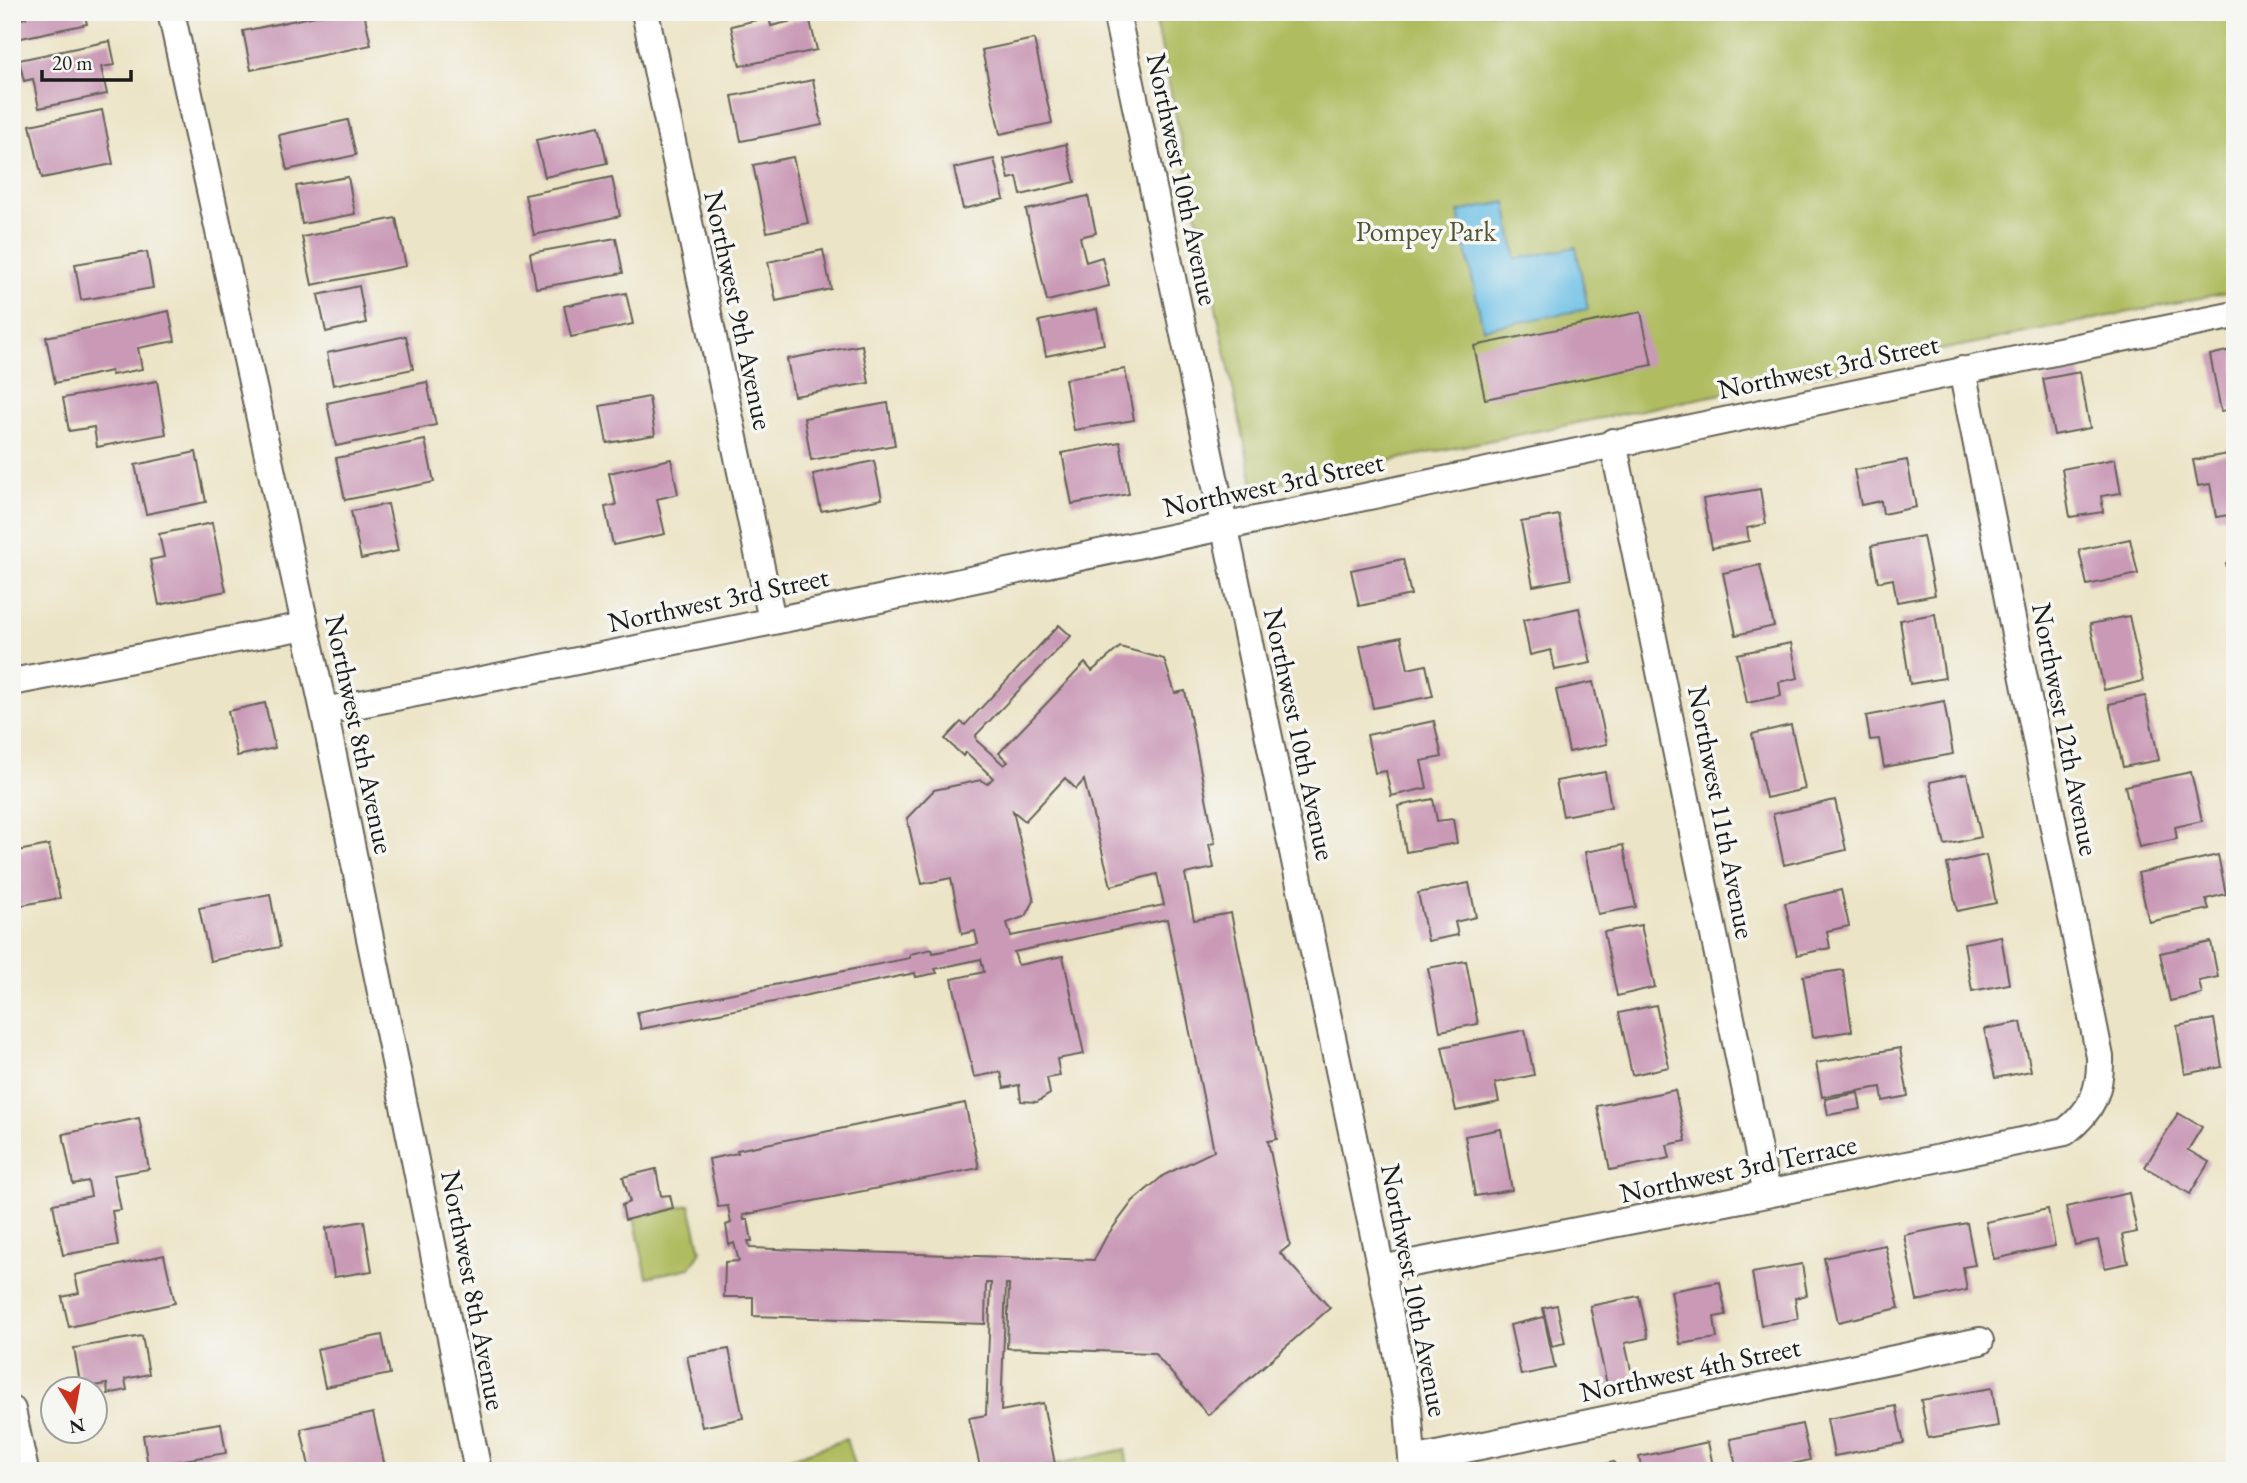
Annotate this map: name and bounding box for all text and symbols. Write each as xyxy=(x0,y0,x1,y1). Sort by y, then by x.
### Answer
scale bar xyxy=(42,38,131,82)
text: 20 m xyxy=(52,49,93,76)
street label: Northwest 10th Avenue xyxy=(1139,50,1227,308)
street label: Northwest 9th Avenue xyxy=(696,187,782,433)
park label: Pompey Park xyxy=(1356,213,1497,249)
street label: Northwest 3rd Street xyxy=(1714,325,1942,407)
street label: Northwest 3rd Street xyxy=(1159,443,1387,525)
street label: Northwest 3rd Street xyxy=(604,558,832,640)
street label: Northwest 12th Avenue xyxy=(2024,600,2108,859)
street label: Northwest 10th Avenue xyxy=(1256,605,1344,863)
street label: Northwest 8th Avenue xyxy=(317,611,403,857)
street label: Northwest 11th Avenue xyxy=(1680,683,1764,942)
street label: Northwest 3rd Terrace xyxy=(1616,1125,1860,1211)
street label: Northwest 10th Avenue xyxy=(1373,1161,1457,1420)
street label: Northwest 8th Avenue xyxy=(433,1167,515,1413)
street label: Northwest 4th Street xyxy=(1576,1328,1804,1410)
north arrow xyxy=(38,1374,108,1444)
text: N xyxy=(67,1412,87,1440)

